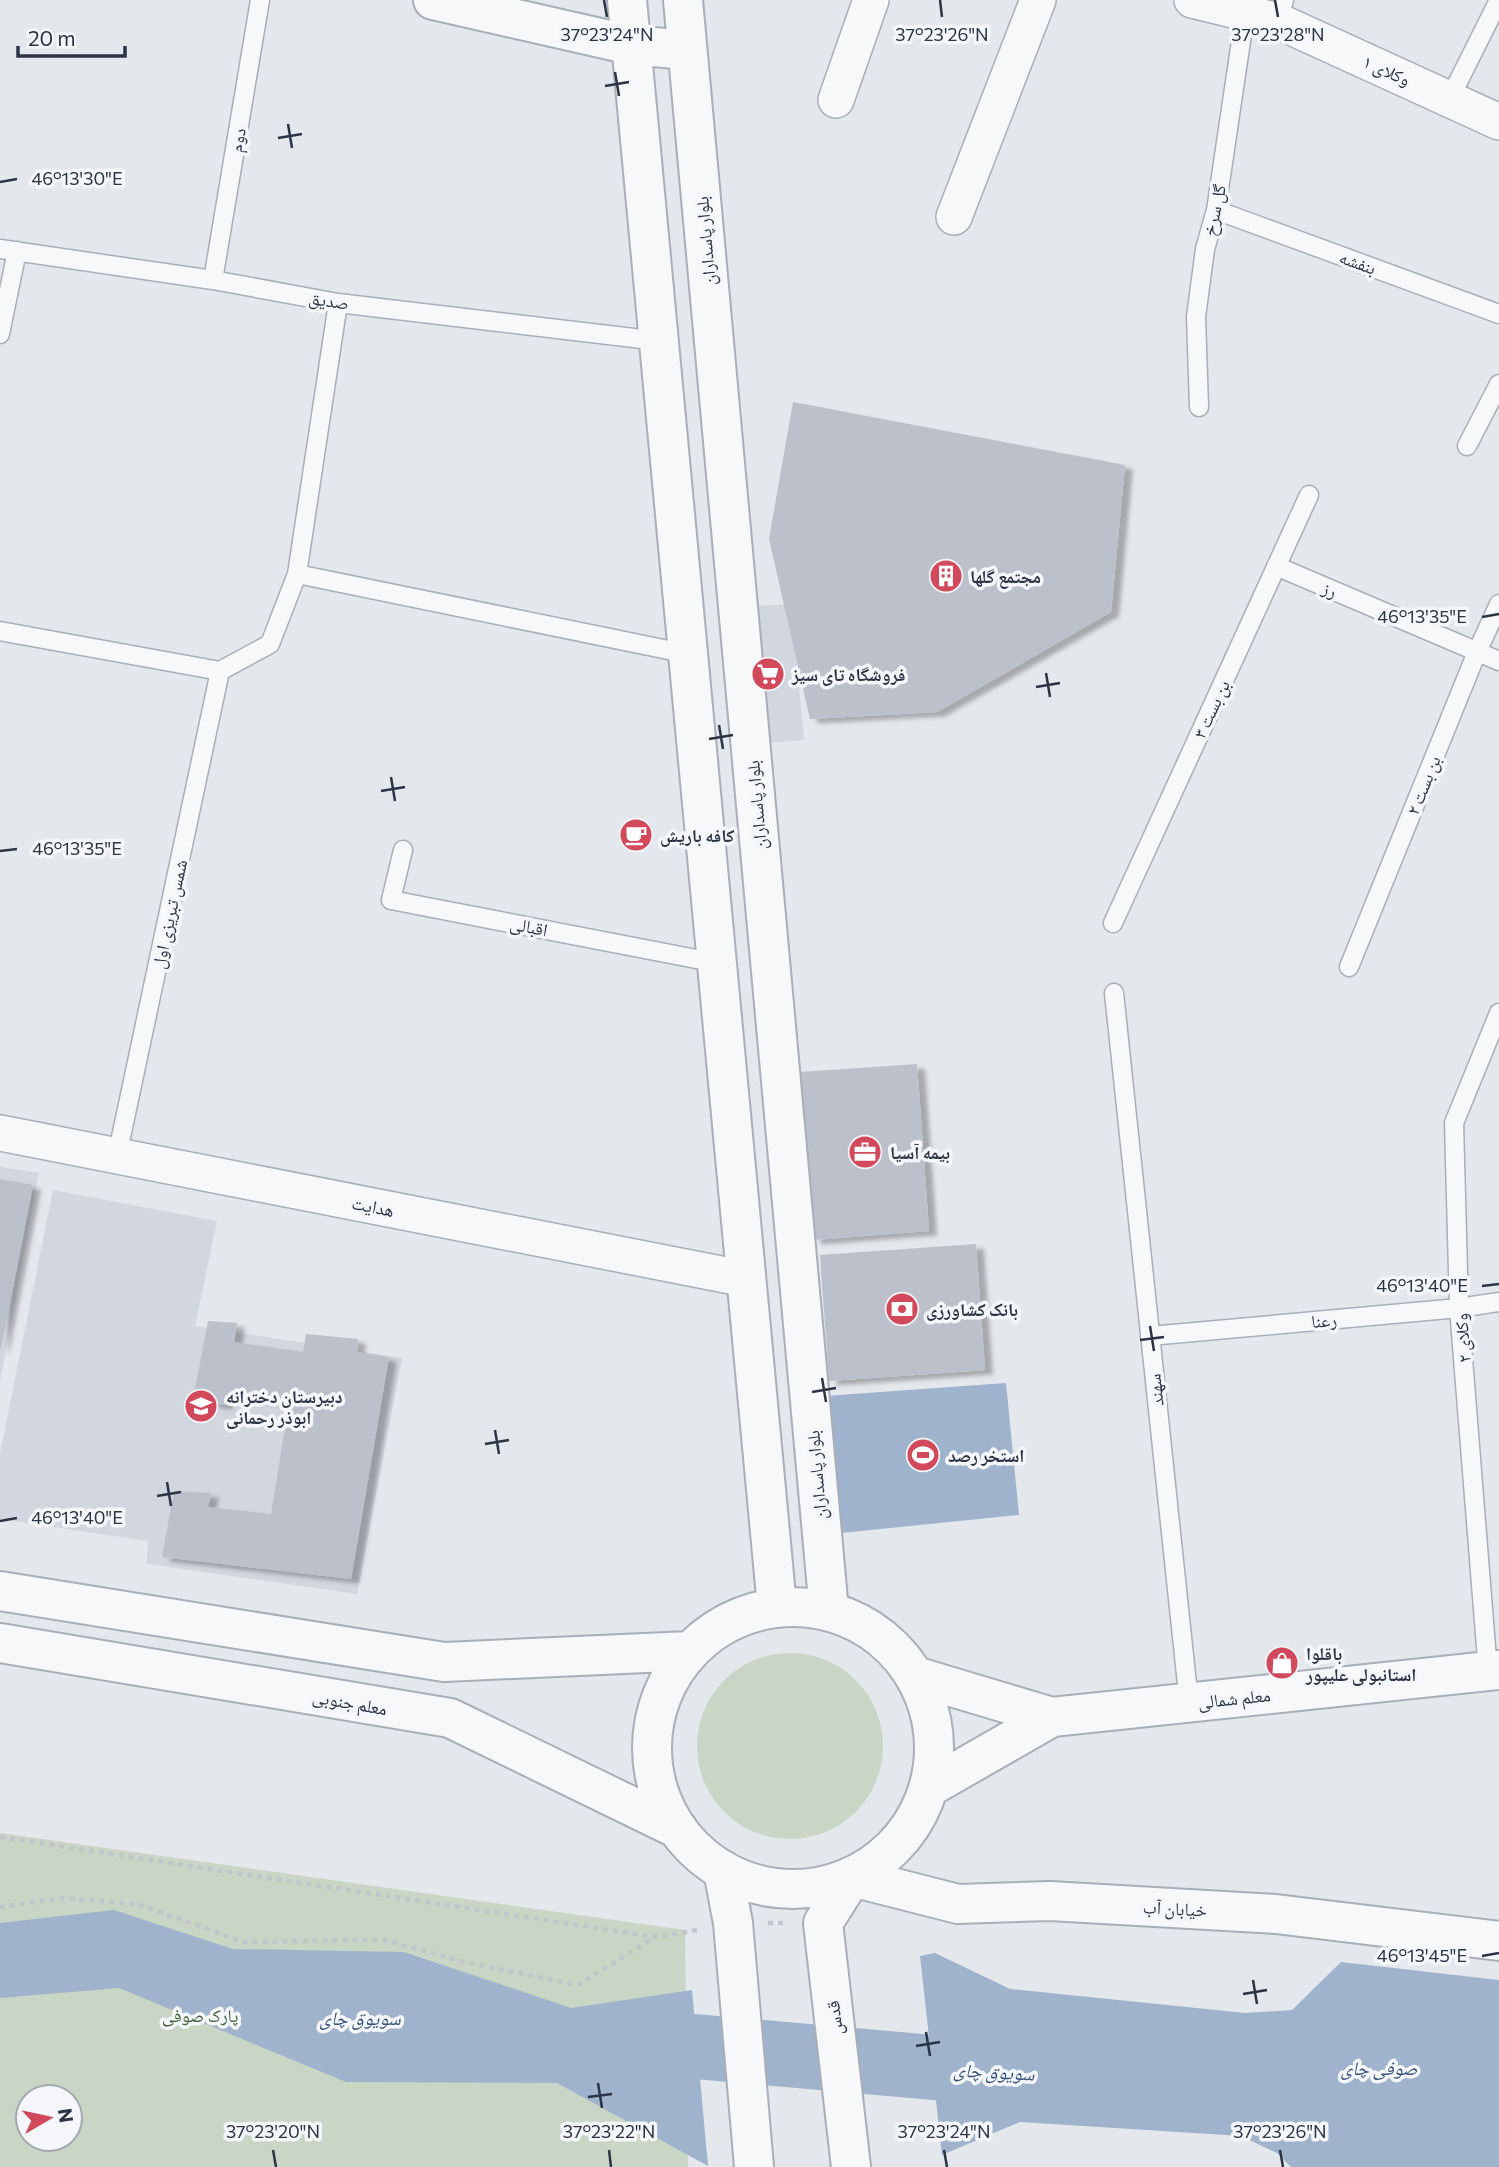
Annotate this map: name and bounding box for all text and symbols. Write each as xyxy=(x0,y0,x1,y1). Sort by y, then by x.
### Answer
scale bar xyxy=(18,14,124,58)
text: 37°23'24"N xyxy=(561,23,653,45)
text: 37°23'26"N xyxy=(895,23,989,45)
text: 37°23'28"N xyxy=(1231,23,1325,45)
text: 20 m xyxy=(28,25,76,50)
street label: وکلای ۱ xyxy=(1359,50,1414,91)
street label: دوم xyxy=(224,126,252,154)
text: 46°13'30"E xyxy=(31,167,123,189)
street label: گل سرخ xyxy=(1198,182,1232,238)
street label: بلوار پاسداران xyxy=(690,195,721,287)
street label: بنفشه xyxy=(1337,245,1379,279)
street label: صدیق xyxy=(307,286,351,315)
building icon: مجتمع گلها xyxy=(927,557,965,595)
place label: مجتمع گلها xyxy=(970,565,1041,589)
street label: رز xyxy=(1318,576,1341,602)
text: 46°13'35"E xyxy=(1377,605,1467,627)
supermarket icon: فروشگاه تای سیز xyxy=(749,655,787,693)
place label: فروشگاه تای سیز xyxy=(791,663,905,686)
street label: بن بست ۳ xyxy=(1188,676,1235,742)
street label: بن بست ۲ xyxy=(1401,752,1446,818)
street label: بلوار پاسداران xyxy=(741,759,772,851)
cafe icon: کافه باریش xyxy=(617,816,655,854)
place label: کافه باریش xyxy=(660,824,734,847)
text: 46°13'35"E xyxy=(32,837,122,859)
street label: شمس تبریزی اول xyxy=(147,857,192,971)
street label: اقبالی xyxy=(508,912,550,941)
office icon: بیمه آسیا xyxy=(846,1133,884,1171)
place label: بیمه آسیا xyxy=(890,1141,950,1164)
street label: هدایت xyxy=(350,1191,396,1221)
text: 46°13'40"E xyxy=(1376,1274,1468,1296)
bank icon: بانک کشاورزی xyxy=(883,1290,921,1328)
place label: بانک کشاورزی xyxy=(926,1298,1018,1321)
street label: رعنا xyxy=(1310,1308,1338,1332)
street label: وکلای ۲ xyxy=(1449,1312,1476,1363)
street label: سهند xyxy=(1142,1373,1168,1407)
place label: دبیرستان دخترانه ابوذر رحمانی xyxy=(226,1385,343,1429)
school or university icon: دبیرستان دخترانه ابوذر رحمانی xyxy=(182,1387,220,1425)
street label: بلوار پاسداران xyxy=(801,1429,832,1521)
sports icon: استخر رصد xyxy=(904,1436,942,1474)
place label: استخر رصد xyxy=(948,1444,1024,1466)
text: 46°13'40"E xyxy=(31,1506,123,1528)
place label: باقلوا استانبولی علیپور xyxy=(1305,1642,1416,1686)
shop icon: باقلوا استانبولی علیپور xyxy=(1263,1644,1301,1682)
street label: معلم شمالی xyxy=(1197,1683,1272,1715)
street label: معلم جنوبی xyxy=(311,1685,389,1721)
street label: خیابان آب xyxy=(1142,1895,1208,1922)
text: 46°13'45"E xyxy=(1377,1944,1467,1966)
street label: قدس xyxy=(821,2000,848,2036)
park label: پارک صوفی xyxy=(162,2004,238,2027)
water label: سویوق چای xyxy=(319,2006,401,2030)
water label: صوفی چای xyxy=(1340,2056,1418,2080)
water label: سویوق چای xyxy=(953,2057,1036,2086)
north arrow xyxy=(14,2083,84,2153)
text: N xyxy=(54,2106,79,2124)
text: 37°23'20"N xyxy=(226,2120,320,2142)
text: 37°23'22"N xyxy=(563,2120,655,2142)
text: 37°23'24"N xyxy=(898,2120,990,2142)
text: 37°23'26"N xyxy=(1233,2120,1327,2142)

